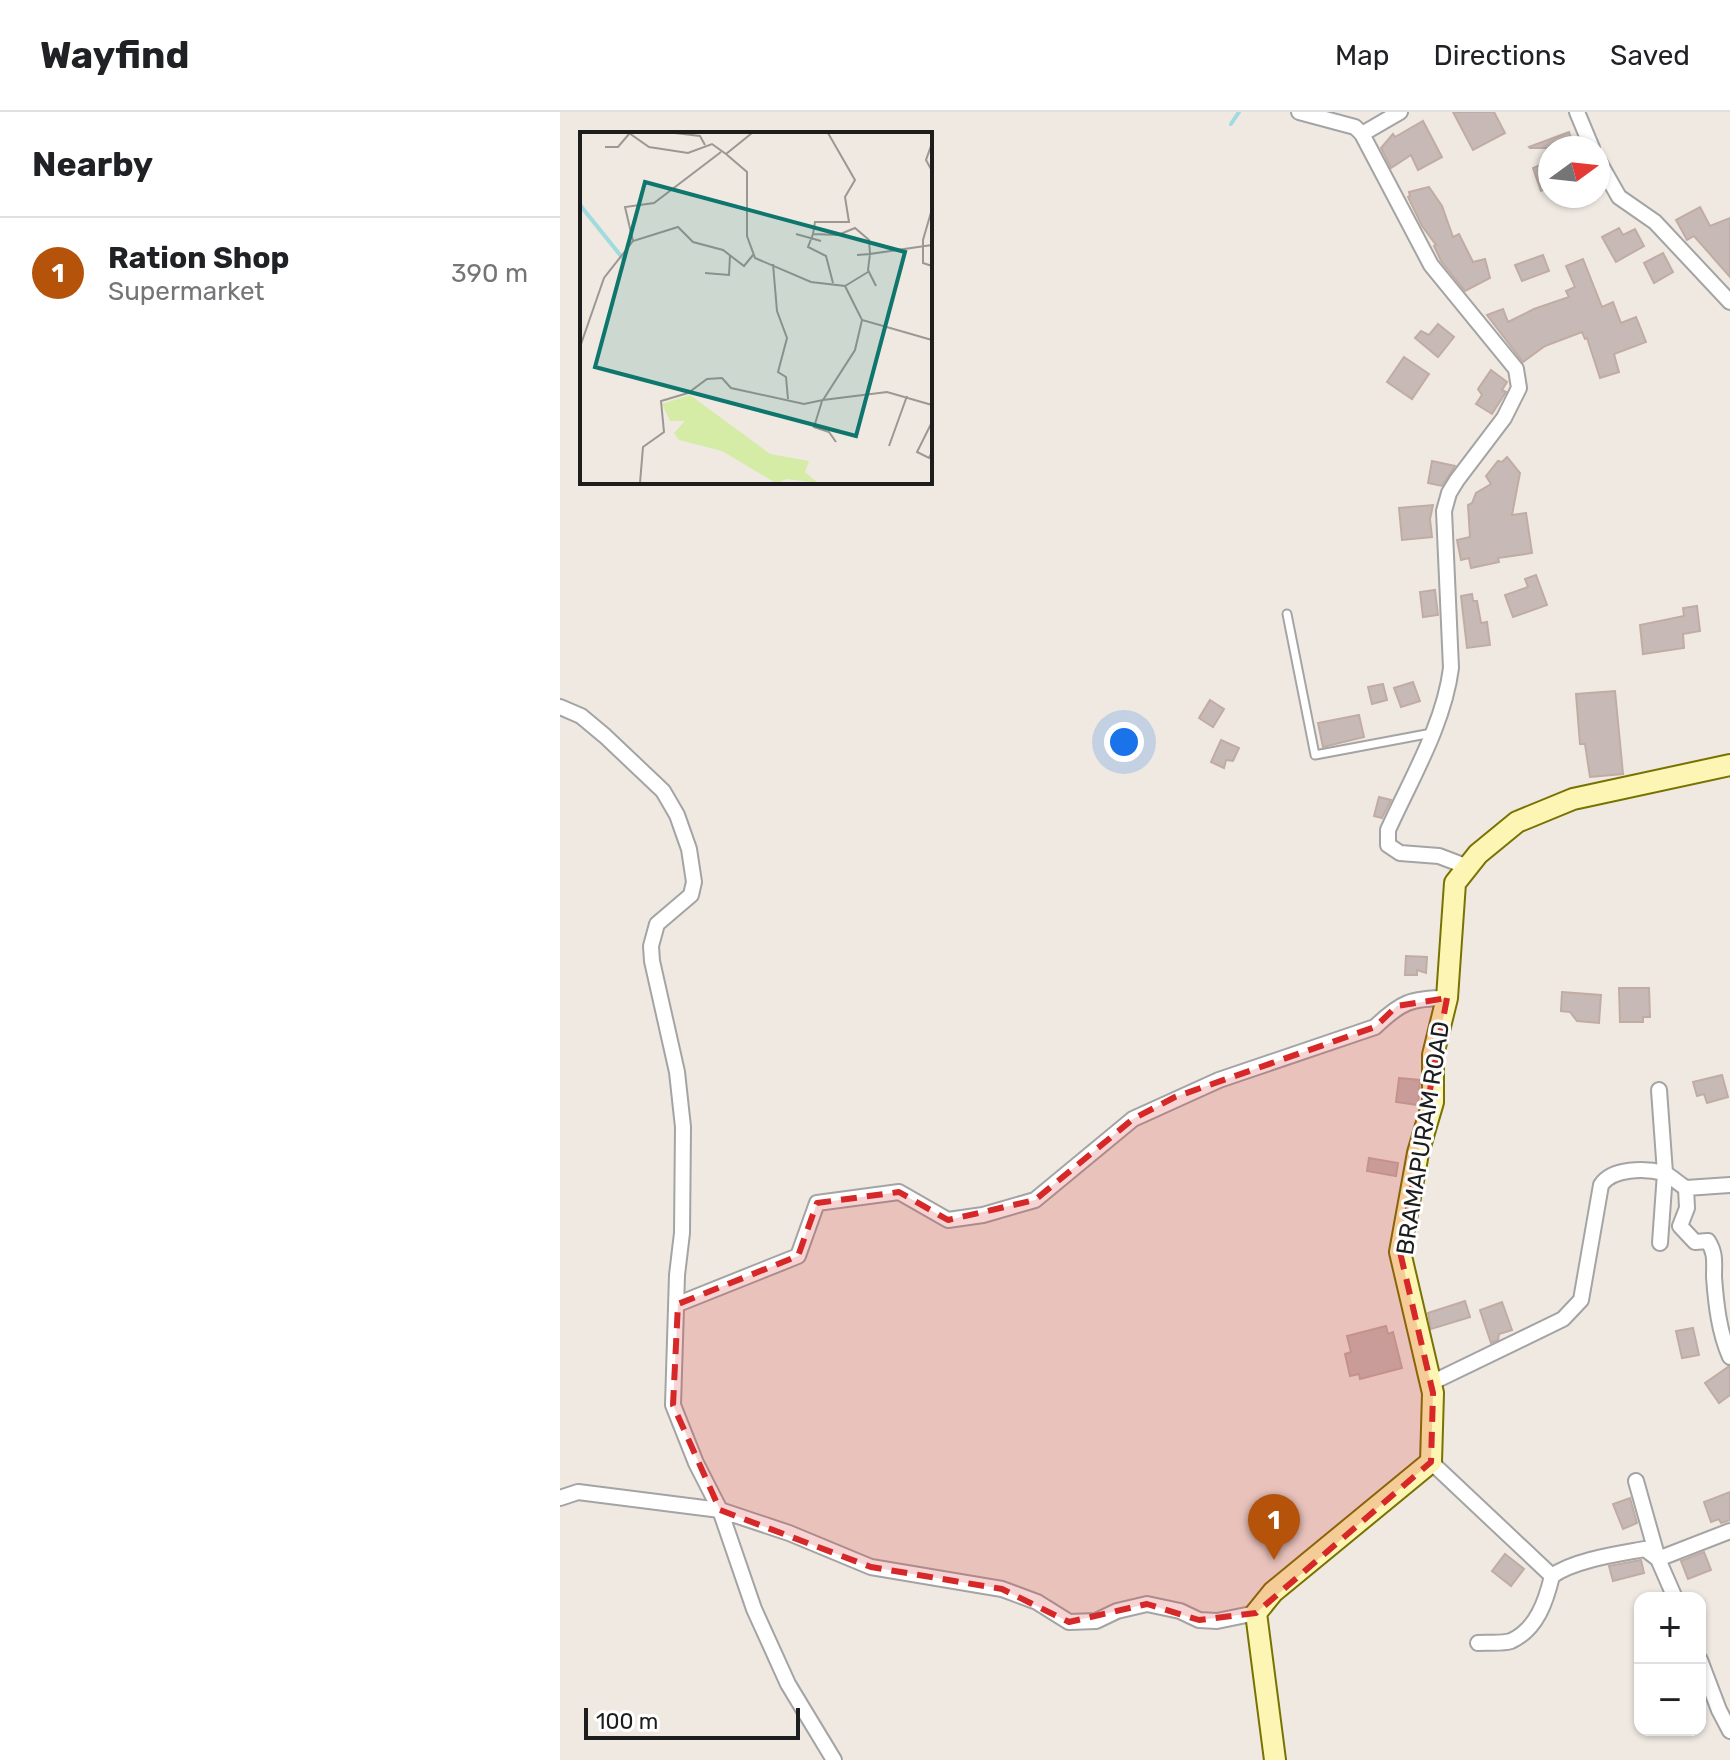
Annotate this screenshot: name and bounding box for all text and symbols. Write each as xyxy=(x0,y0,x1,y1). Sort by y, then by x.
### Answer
text: Wayfind xyxy=(40,32,189,78)
text: Map xyxy=(1335,39,1389,72)
text: Directions xyxy=(1433,39,1566,72)
text: Saved xyxy=(1610,39,1690,72)
inset map xyxy=(580,132,932,484)
north arrow xyxy=(1538,136,1610,208)
text: Nearby xyxy=(32,144,153,185)
text: Ration Shop xyxy=(108,240,290,276)
text: 1 xyxy=(52,258,64,289)
text: 390 m xyxy=(451,258,528,289)
text: Supermarket xyxy=(108,276,265,307)
your location xyxy=(1104,722,1144,762)
street label: BRAMAPURAM ROAD xyxy=(1391,1019,1455,1257)
pin: 1 xyxy=(1248,1494,1300,1560)
map controls xyxy=(1634,1592,1706,1736)
button: + xyxy=(1634,1592,1706,1664)
button: − xyxy=(1634,1664,1706,1736)
scale bar xyxy=(584,1704,800,1740)
text: 100 m xyxy=(596,1708,658,1735)

